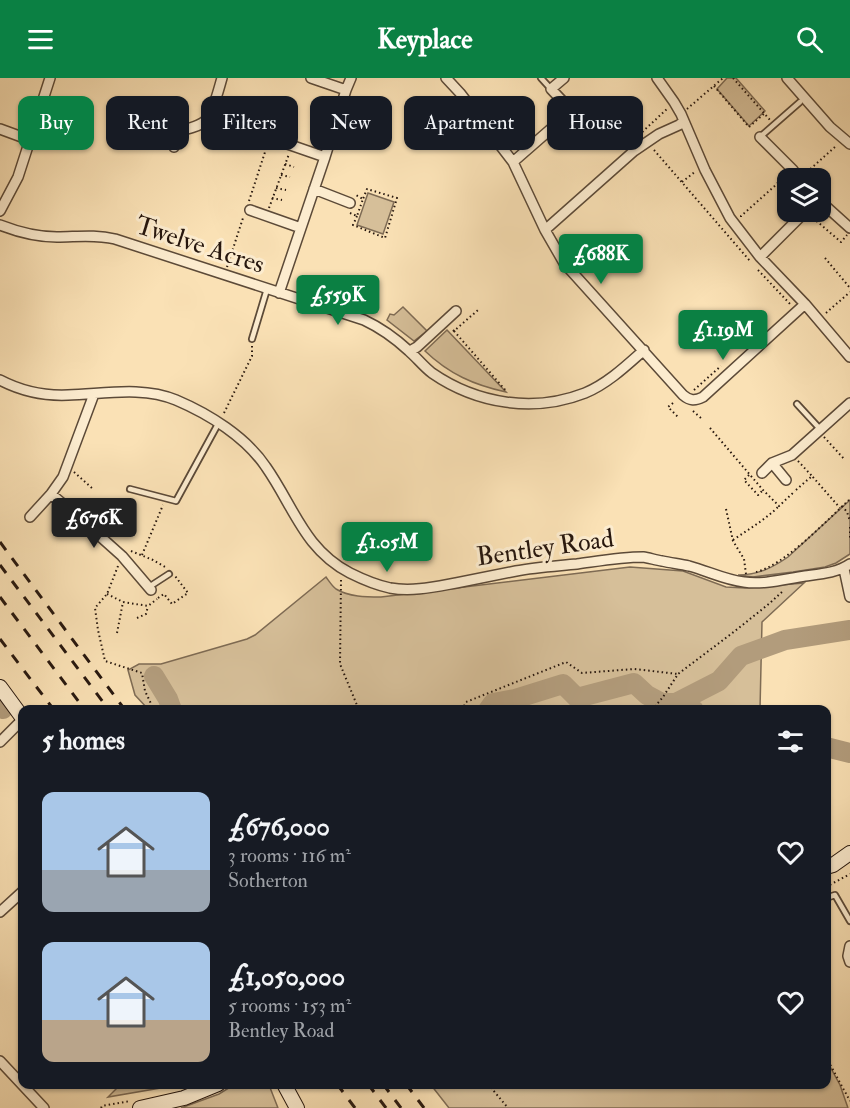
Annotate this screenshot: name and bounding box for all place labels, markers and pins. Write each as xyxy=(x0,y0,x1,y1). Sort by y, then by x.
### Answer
pin: £688K xyxy=(559,234,643,285)
pin: £559K xyxy=(296,275,380,326)
pin: £1.19M xyxy=(674,310,772,361)
pin: £676K xyxy=(52,498,136,549)
pin: £1.05M xyxy=(338,522,436,573)

